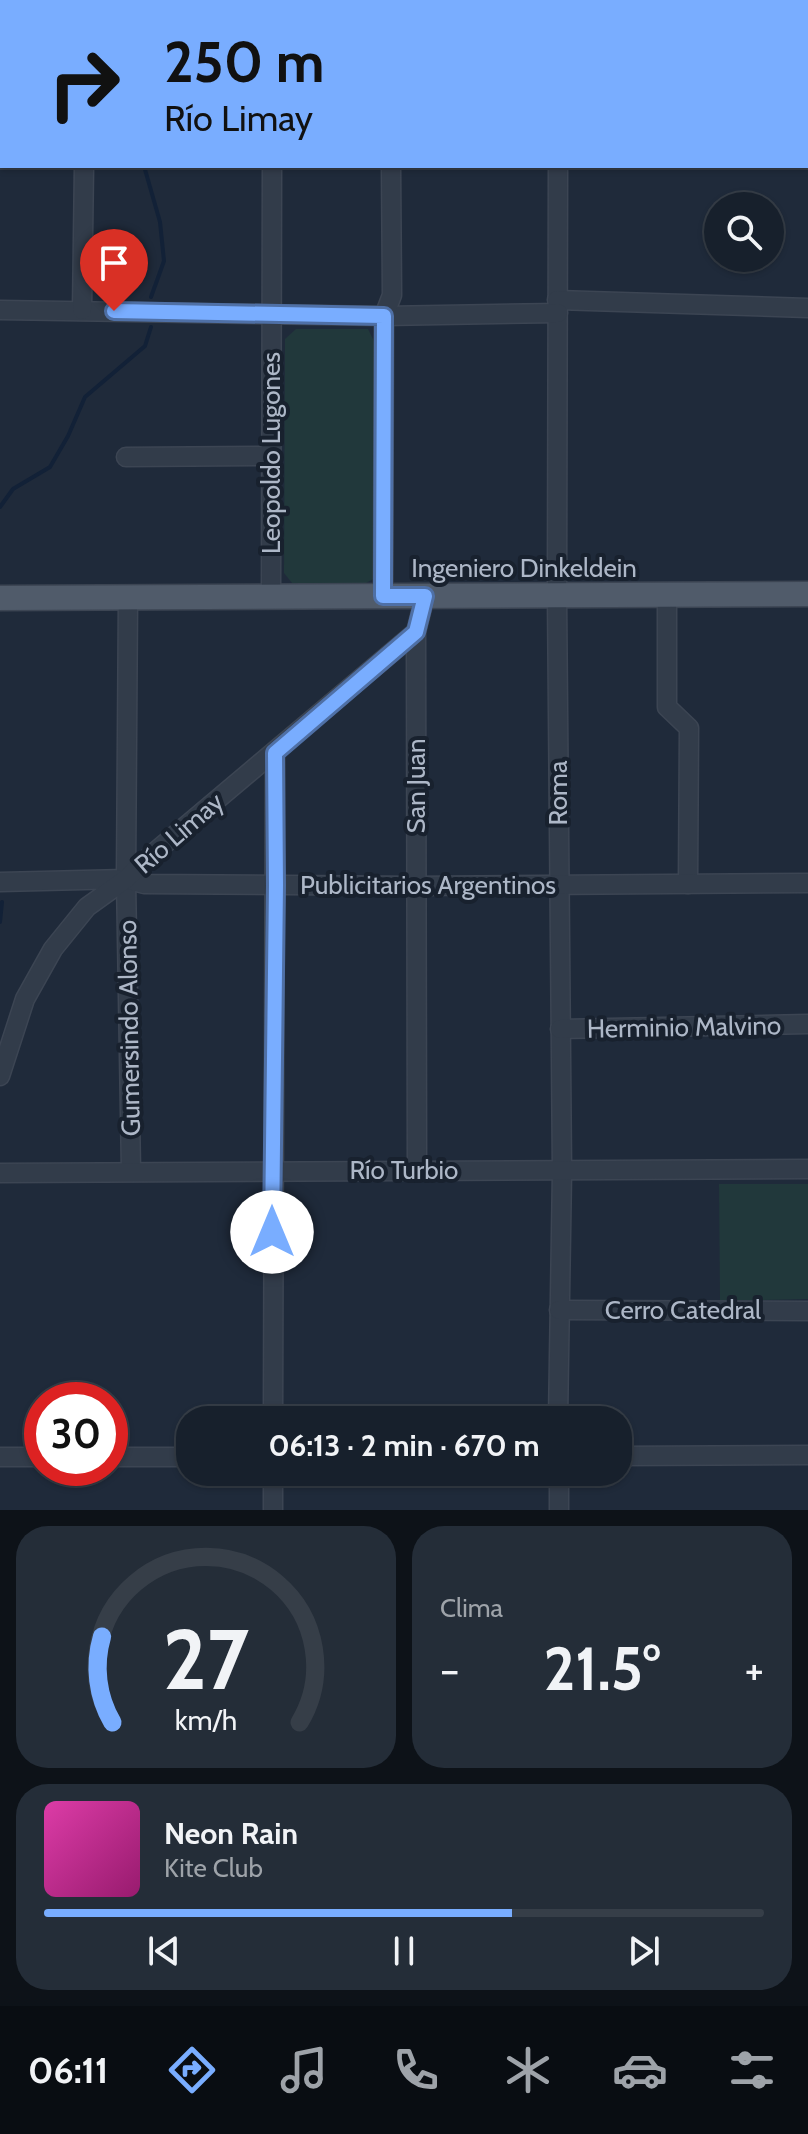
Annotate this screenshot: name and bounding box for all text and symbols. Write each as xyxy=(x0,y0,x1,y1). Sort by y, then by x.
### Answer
text: 250 m xyxy=(164,28,325,96)
icon: right xyxy=(32,32,136,136)
text: Río Limay xyxy=(164,96,313,140)
map controls xyxy=(704,192,784,272)
button: search xyxy=(704,192,784,272)
pin xyxy=(80,229,148,311)
icon: arrive xyxy=(92,241,136,285)
street label: Leopoldo Lugones xyxy=(255,352,287,554)
street label: Ingeniero Dinkeldein xyxy=(411,552,637,584)
street label: San Juan xyxy=(400,738,432,834)
street label: Roma xyxy=(542,760,574,825)
street label: Río Limay xyxy=(128,786,230,880)
street label: Publicitarios Argentinos xyxy=(300,869,556,901)
street label: Gumersindo Alonso xyxy=(111,920,147,1136)
street label: Herminio Malvino xyxy=(586,1009,782,1045)
street label: Río Turbio xyxy=(350,1154,458,1186)
position arrow xyxy=(230,1190,314,1274)
street label: Cerro Catedral xyxy=(605,1294,761,1326)
speed limit sign: 30 xyxy=(24,1382,128,1486)
text: 06:13 · 2 min · 670 m xyxy=(268,1427,540,1464)
text: Clima xyxy=(440,1592,503,1624)
text: 27 xyxy=(163,1609,249,1710)
text: 21.5° xyxy=(544,1632,660,1705)
text: − xyxy=(440,1643,459,1696)
text: + xyxy=(745,1643,764,1696)
text: km/h xyxy=(175,1702,237,1737)
text: Neon Rain xyxy=(164,1815,298,1852)
text: Kite Club xyxy=(164,1852,263,1884)
icon: previous xyxy=(142,1929,186,1973)
icon: pause xyxy=(382,1929,426,1973)
icon: next xyxy=(622,1929,666,1973)
icon: directions xyxy=(164,2042,220,2098)
icon: music xyxy=(276,2042,332,2098)
icon: phone xyxy=(388,2042,444,2098)
icon: climate xyxy=(500,2042,556,2098)
icon: car xyxy=(612,2042,668,2098)
icon: filters xyxy=(724,2042,780,2098)
text: 06:11 xyxy=(28,2048,108,2092)

